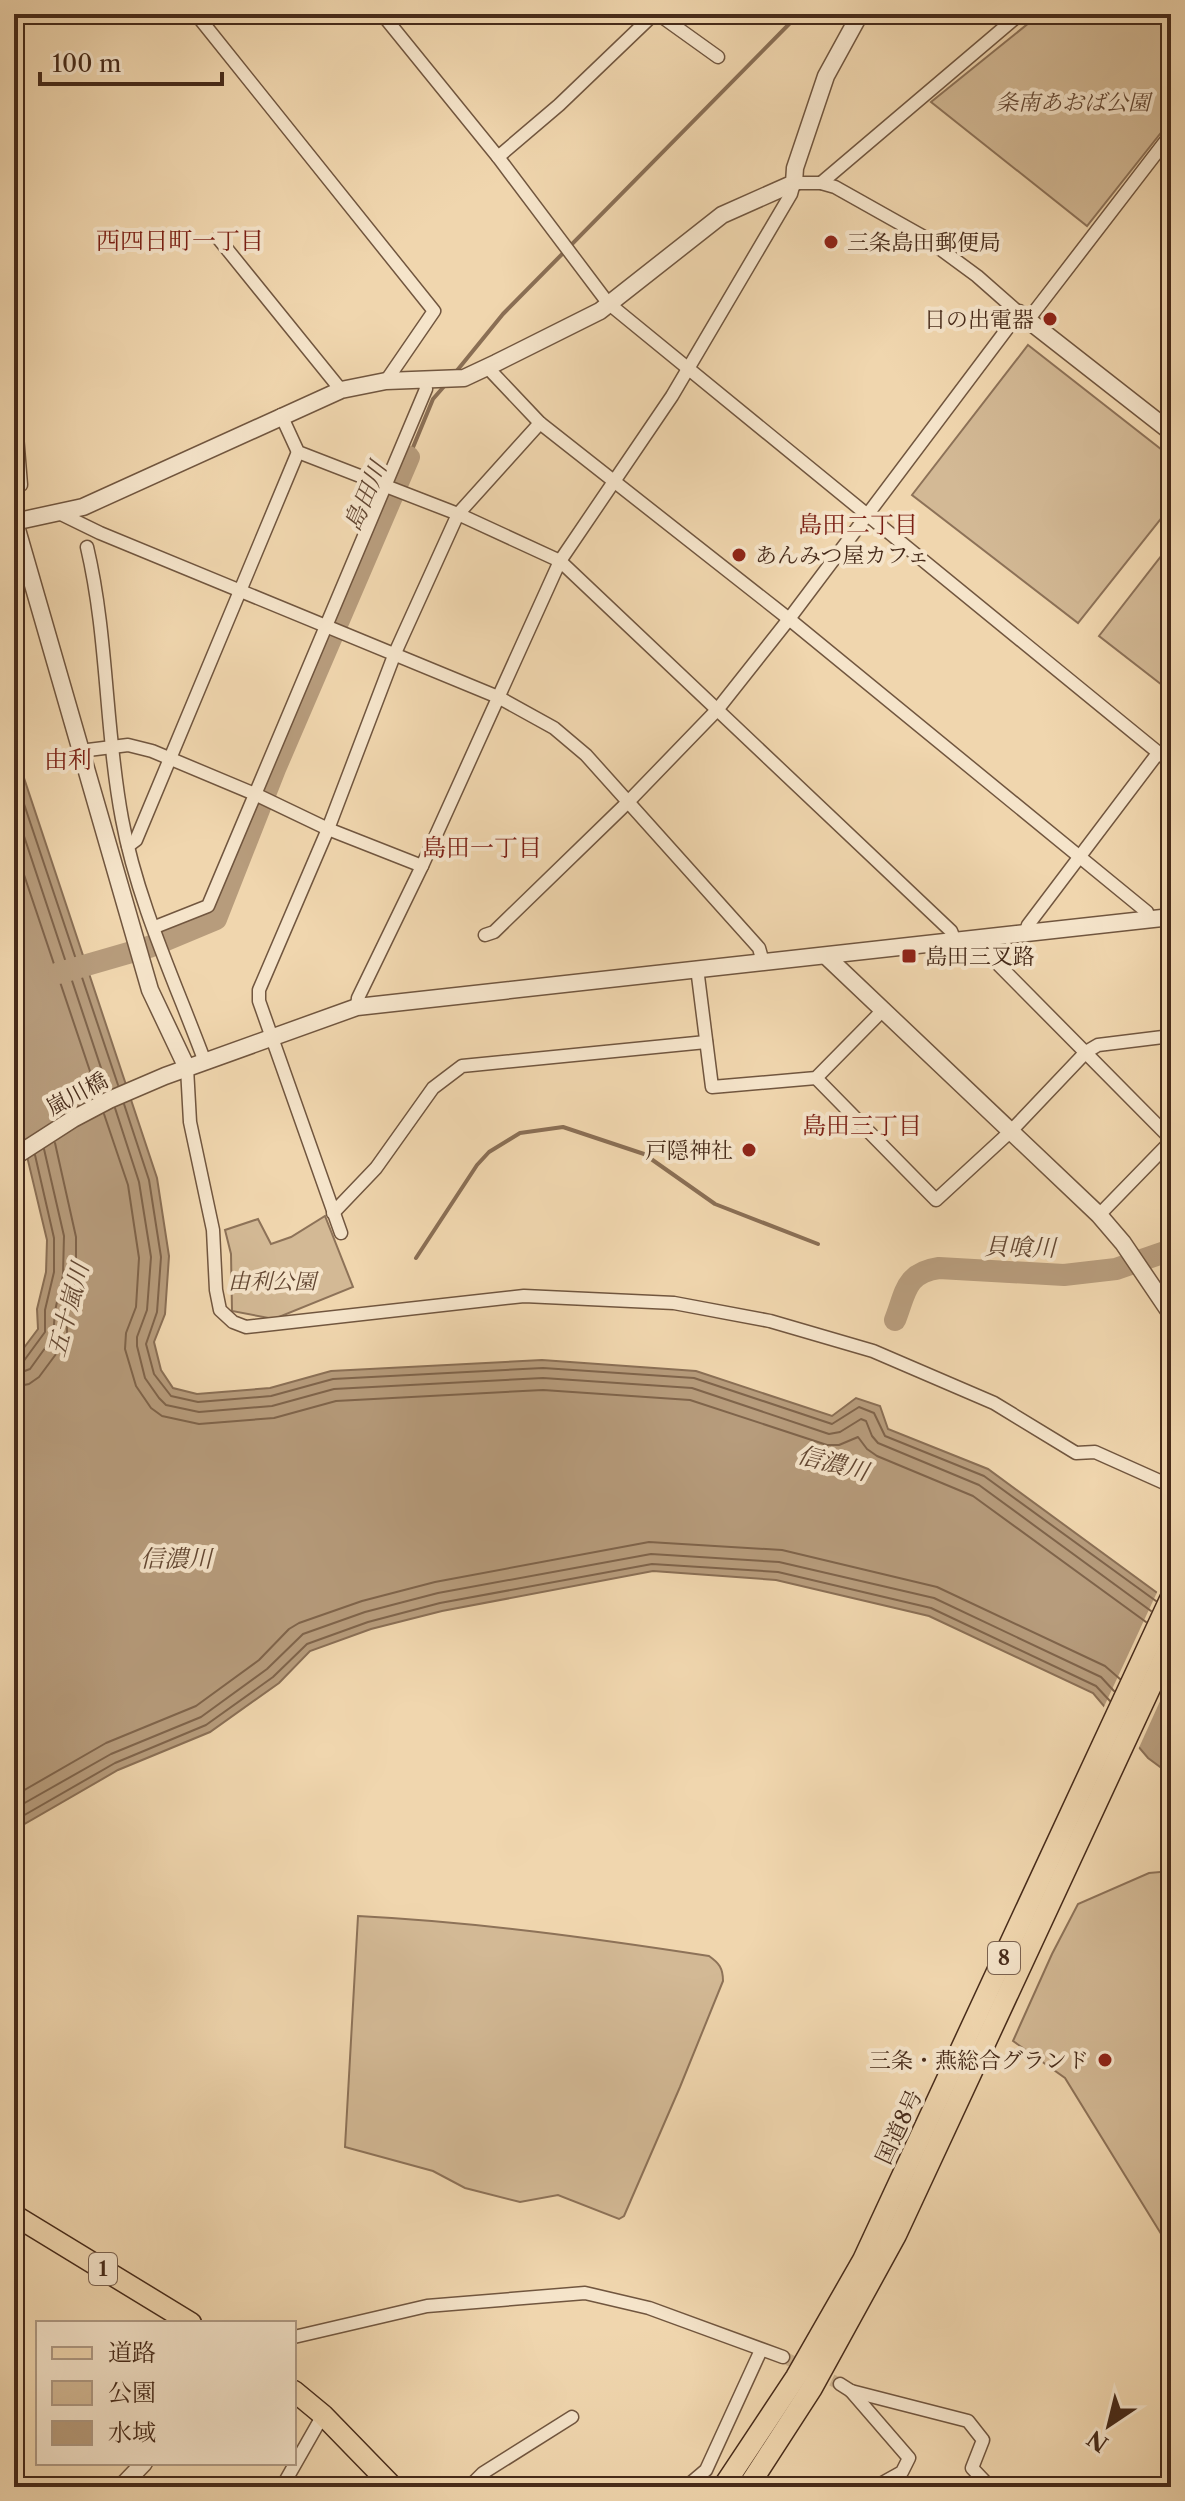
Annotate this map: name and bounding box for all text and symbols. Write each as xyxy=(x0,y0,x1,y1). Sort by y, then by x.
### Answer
scale bar xyxy=(40,36,222,86)
text: 100 m xyxy=(52,49,121,78)
park label: 条南あおば公園 xyxy=(996,89,1153,116)
district label: 西四日町一丁目 xyxy=(96,226,264,255)
place label: 三条島田郵便局 xyxy=(847,229,1001,256)
marker: 三条島田郵便局 xyxy=(822,233,840,251)
place label: 日の出電器 xyxy=(924,306,1034,333)
marker: 日の出電器 xyxy=(1041,310,1059,328)
water label: 島田川 xyxy=(338,454,394,535)
district label: 島田二丁目 xyxy=(798,510,918,539)
place label: あんみつ屋カフェ xyxy=(755,542,929,569)
marker: あんみつ屋カフェ xyxy=(730,546,748,564)
district label: 由利 xyxy=(44,745,92,774)
district label: 島田一丁目 xyxy=(422,833,542,862)
place label: 島田三叉路 xyxy=(925,943,1035,970)
marker: 島田三叉路 xyxy=(900,947,918,965)
street label: 嵐川橋 xyxy=(42,1067,112,1121)
district label: 島田三丁目 xyxy=(802,1111,922,1140)
place label: 戸隠神社 xyxy=(645,1137,733,1164)
marker: 戸隠神社 xyxy=(740,1141,758,1159)
water label: 貝喰川 xyxy=(984,1232,1059,1262)
water label: 五十嵐川 xyxy=(42,1257,95,1360)
park label: 由利公園 xyxy=(228,1268,319,1295)
water label: 信濃川 xyxy=(794,1440,874,1487)
water label: 信濃川 xyxy=(140,1544,215,1573)
road number: 8 xyxy=(988,1942,1020,1974)
place label: 三条・燕総合グランド xyxy=(869,2047,1089,2074)
marker: 三条・燕総合グランド xyxy=(1096,2051,1114,2069)
street label: 国道8号 xyxy=(870,2085,928,2169)
road number: 1 xyxy=(89,2253,117,2285)
legend xyxy=(36,2321,296,2465)
text: 道路 xyxy=(108,2338,156,2367)
text: 公園 xyxy=(108,2378,156,2407)
north arrow xyxy=(1069,2385,1149,2465)
text: 水域 xyxy=(108,2418,156,2447)
text: N xyxy=(1082,2424,1113,2458)

